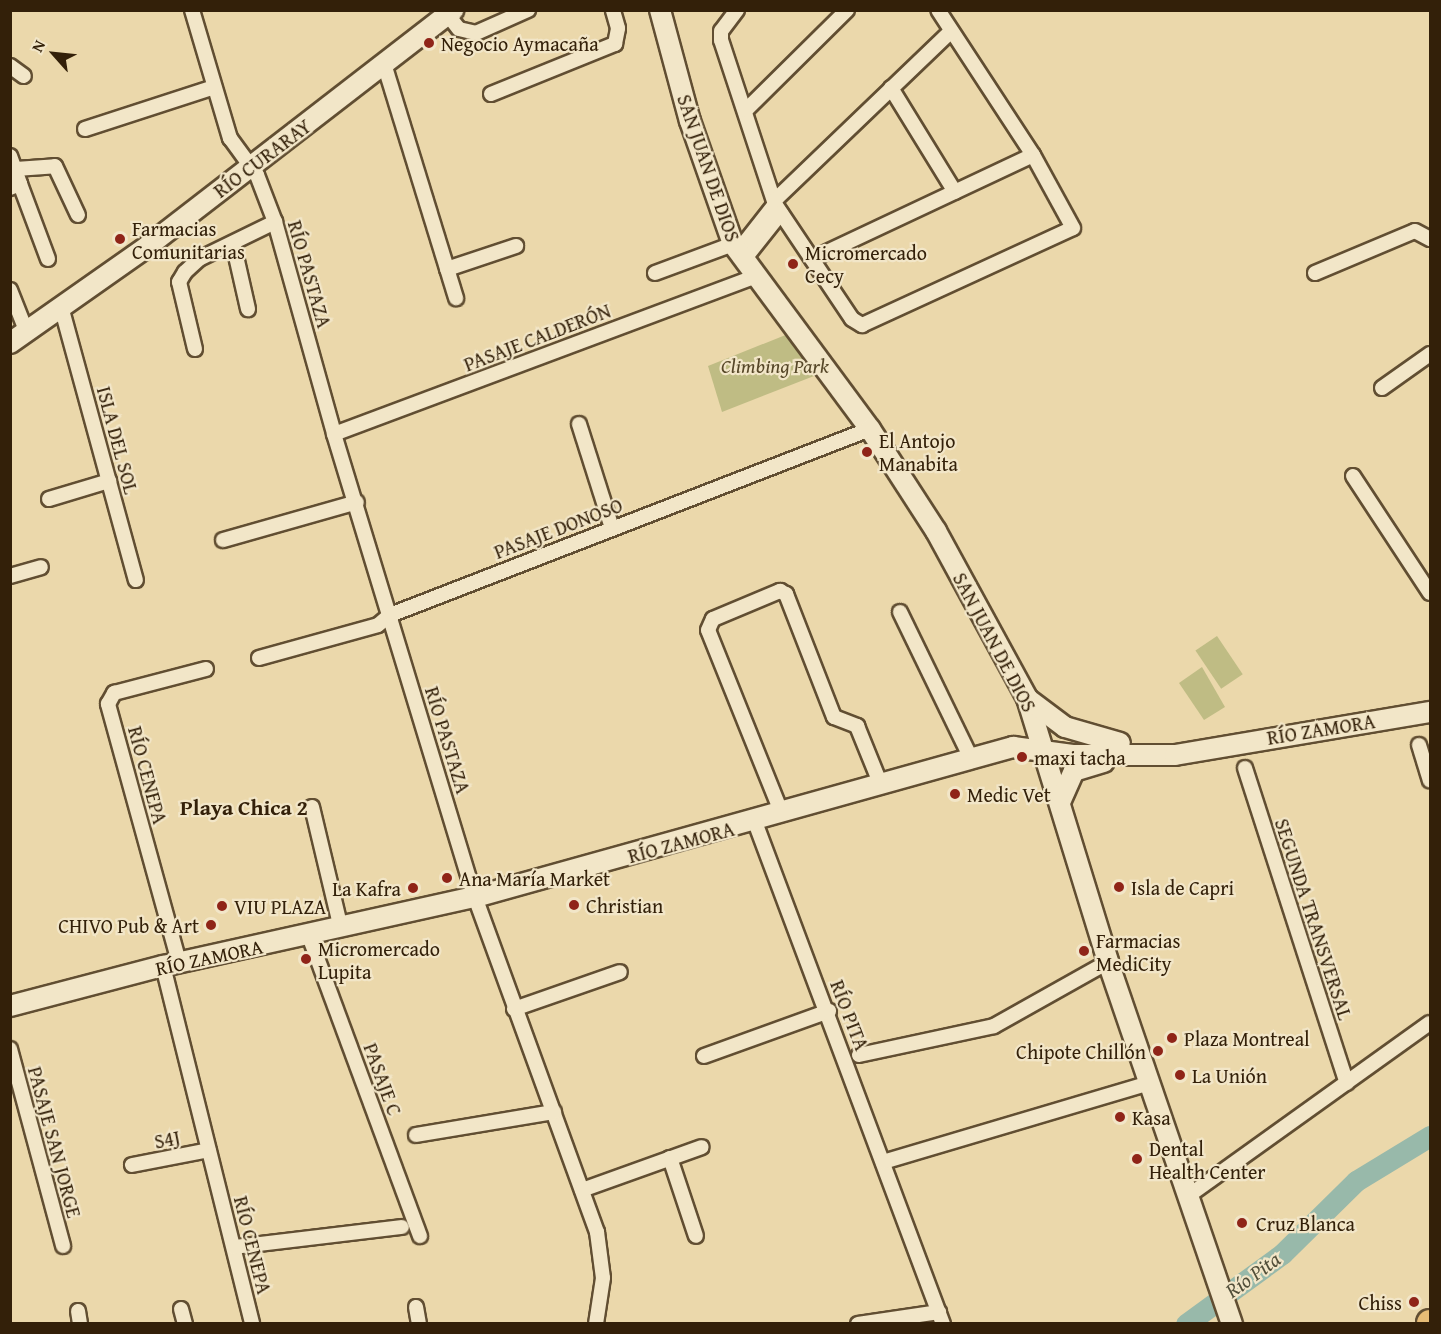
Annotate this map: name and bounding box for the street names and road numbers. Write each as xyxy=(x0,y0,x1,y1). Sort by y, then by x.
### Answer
street label: SAN JUAN DE DIOS xyxy=(673,91,745,245)
street label: RÍO CURARAY xyxy=(209,114,315,202)
street label: RÍO PASTAZA xyxy=(283,218,337,330)
street label: PASAJE CALDERÓN xyxy=(460,298,614,376)
street label: ISLA DEL SOL xyxy=(92,384,144,496)
street label: PASAJE DONOSO xyxy=(490,492,626,564)
street label: SAN JUAN DE DIOS xyxy=(948,568,1042,716)
street label: RÍO PASTAZA xyxy=(420,684,476,796)
street label: RÍO ZAMORA xyxy=(1265,709,1377,749)
street label: RÍO CENEPA xyxy=(123,724,173,826)
street label: SEGUNDA TRANSVERSAL xyxy=(1270,815,1358,1023)
street label: RÍO ZAMORA xyxy=(625,816,737,868)
street label: RÍO ZAMORA xyxy=(153,934,265,980)
street label: RÍO PITA xyxy=(826,976,874,1054)
street label: PASAJE C xyxy=(359,1040,407,1118)
street label: PASAJE SAN JORGE xyxy=(23,1064,87,1220)
street label: S4J xyxy=(152,1125,182,1153)
street label: RÍO CENEPA xyxy=(229,1194,277,1296)

